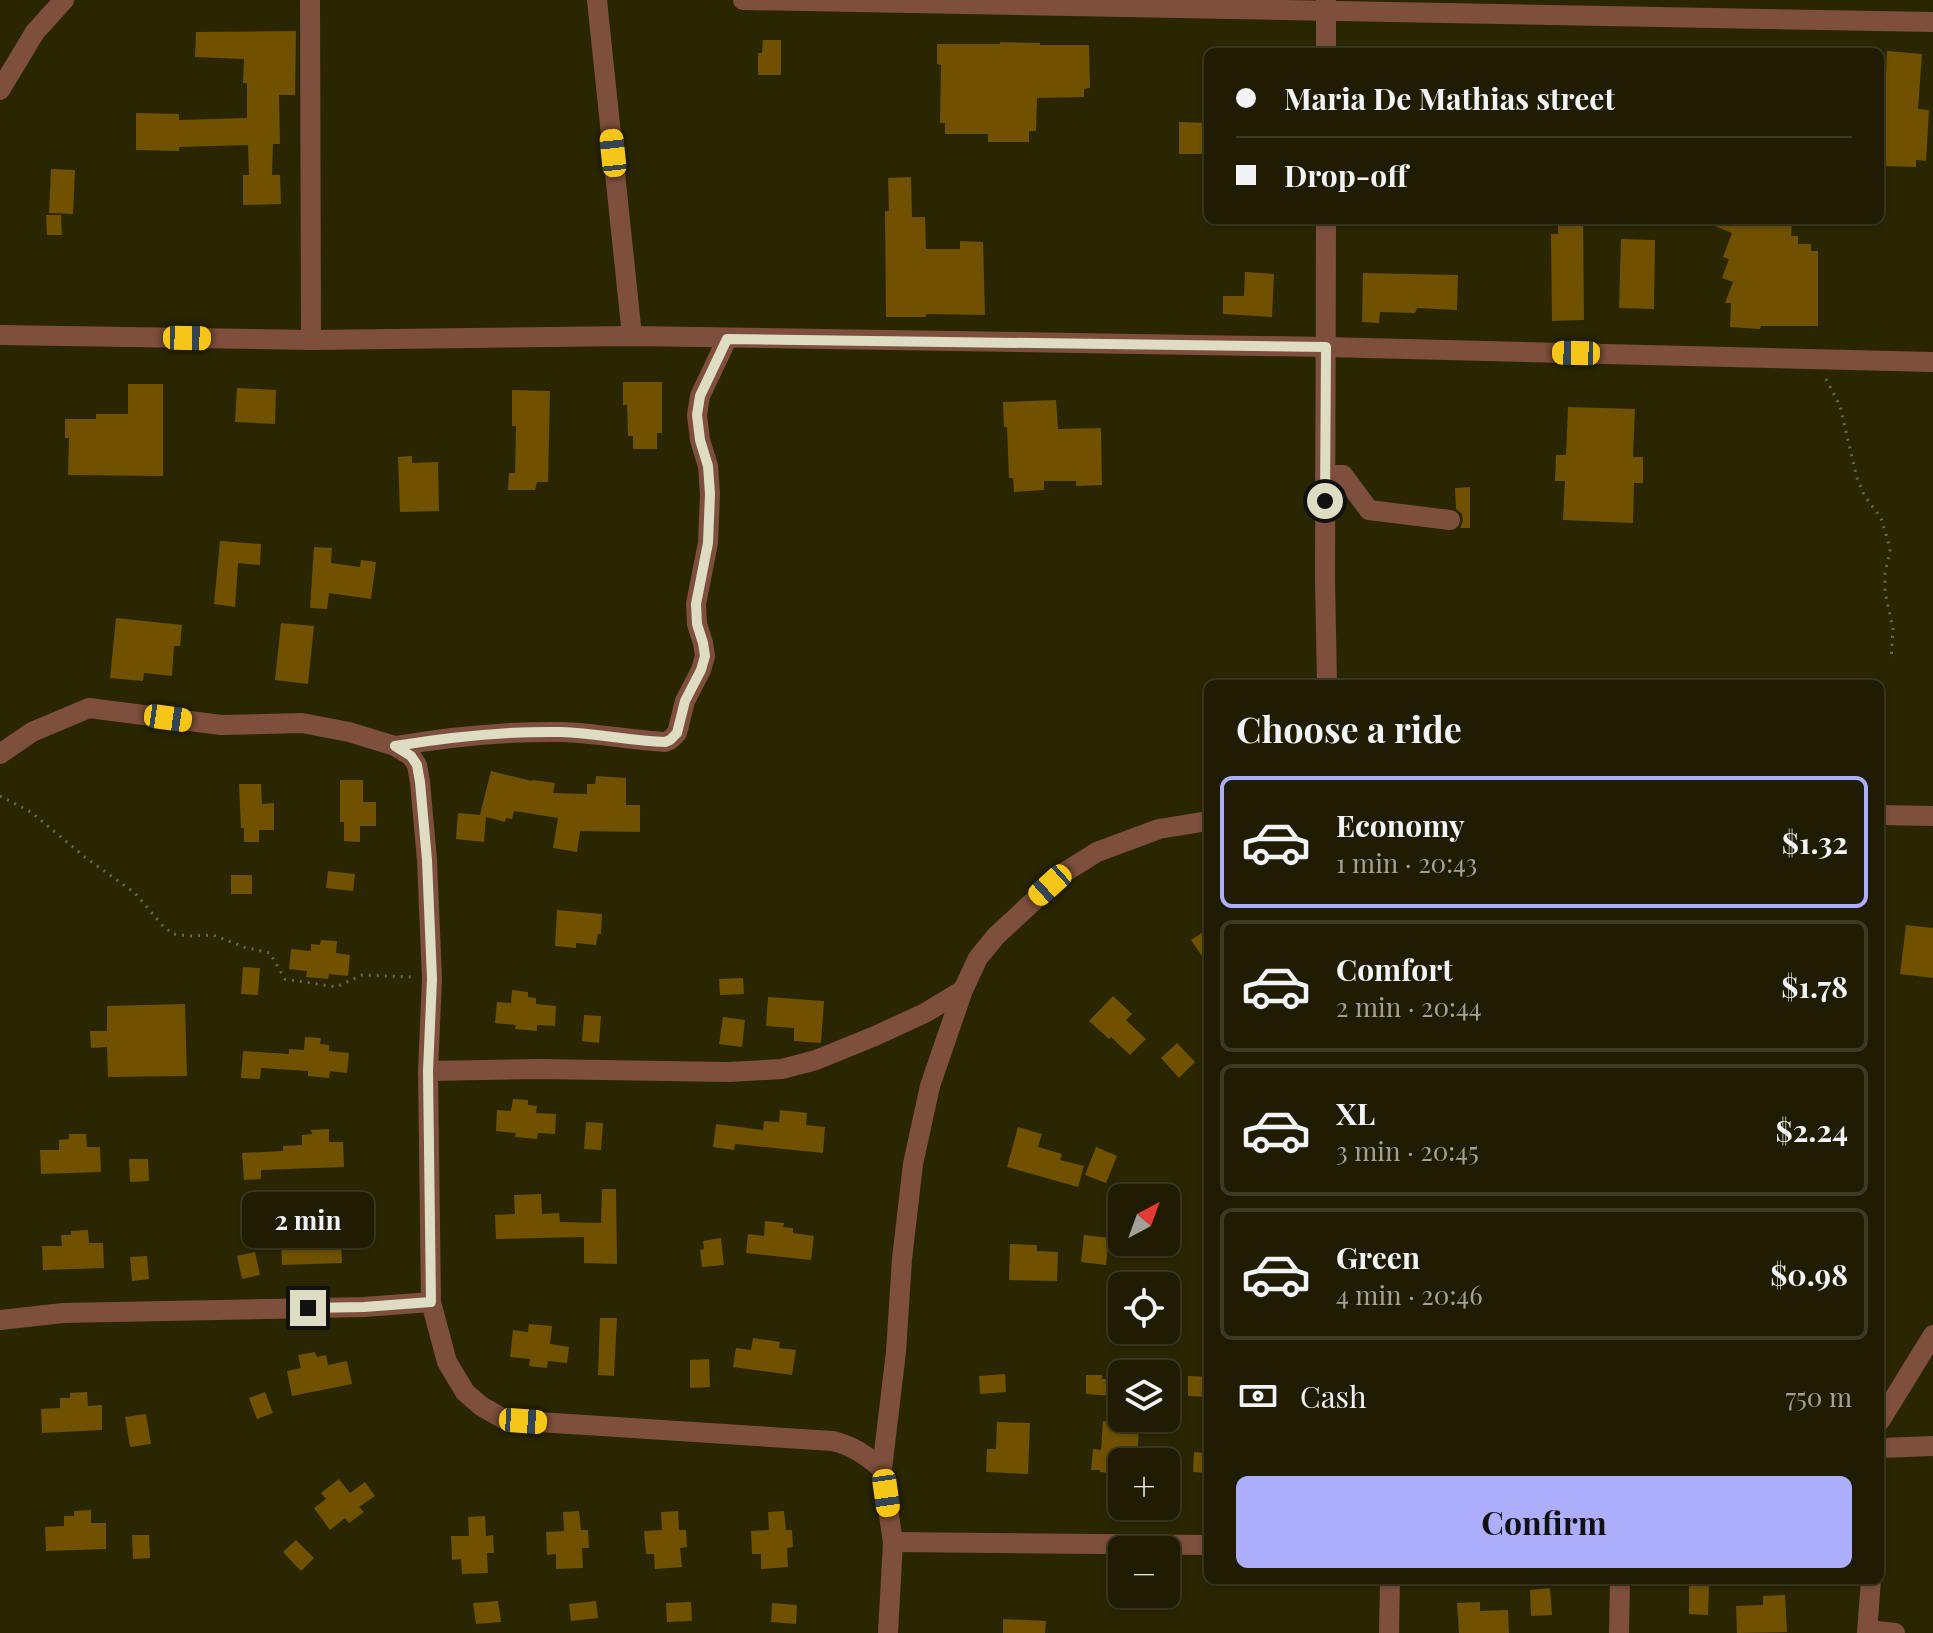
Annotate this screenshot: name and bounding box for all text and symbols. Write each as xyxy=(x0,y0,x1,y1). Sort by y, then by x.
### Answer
text: Maria De Mathias street xyxy=(1284,78,1615,118)
car xyxy=(599,128,627,178)
text: Drop-off xyxy=(1284,155,1408,195)
car xyxy=(163,326,211,350)
car xyxy=(1552,341,1600,365)
route start xyxy=(1307,483,1343,519)
car xyxy=(143,703,193,733)
text: Choose a ride xyxy=(1236,704,1462,752)
text: Economy xyxy=(1336,805,1465,845)
icon: car xyxy=(1240,806,1312,878)
text: $1.32 xyxy=(1782,822,1848,862)
text: 1 min · 20:43 xyxy=(1336,845,1477,880)
car xyxy=(1024,860,1076,910)
text: Comfort xyxy=(1336,949,1453,989)
icon: car xyxy=(1240,950,1312,1022)
text: $1.78 xyxy=(1781,966,1848,1006)
text: 2 min · 20:44 xyxy=(1336,989,1482,1024)
text: XL xyxy=(1336,1093,1375,1133)
icon: car xyxy=(1240,1094,1312,1166)
text: $2.24 xyxy=(1775,1110,1848,1150)
text: 3 min · 20:45 xyxy=(1336,1133,1479,1168)
north arrow xyxy=(1108,1184,1180,1256)
map controls xyxy=(1108,1184,1180,1608)
callout: 2 min xyxy=(242,1192,374,1248)
text: 2 min xyxy=(274,1202,342,1237)
text: Green xyxy=(1336,1237,1420,1277)
icon: car xyxy=(1240,1238,1312,1310)
text: $0.98 xyxy=(1770,1254,1848,1294)
button: locate xyxy=(1108,1272,1180,1344)
text: 4 min · 20:46 xyxy=(1336,1277,1483,1312)
route end xyxy=(290,1290,326,1326)
button: layers xyxy=(1108,1360,1180,1432)
icon: cash xyxy=(1236,1374,1280,1418)
text: Cash xyxy=(1300,1376,1367,1416)
text: 750 m xyxy=(1785,1379,1852,1414)
car xyxy=(498,1407,548,1435)
button: + xyxy=(1108,1448,1180,1520)
car xyxy=(871,1468,901,1518)
button: Confirm xyxy=(1236,1476,1852,1568)
button: − xyxy=(1108,1536,1180,1608)

